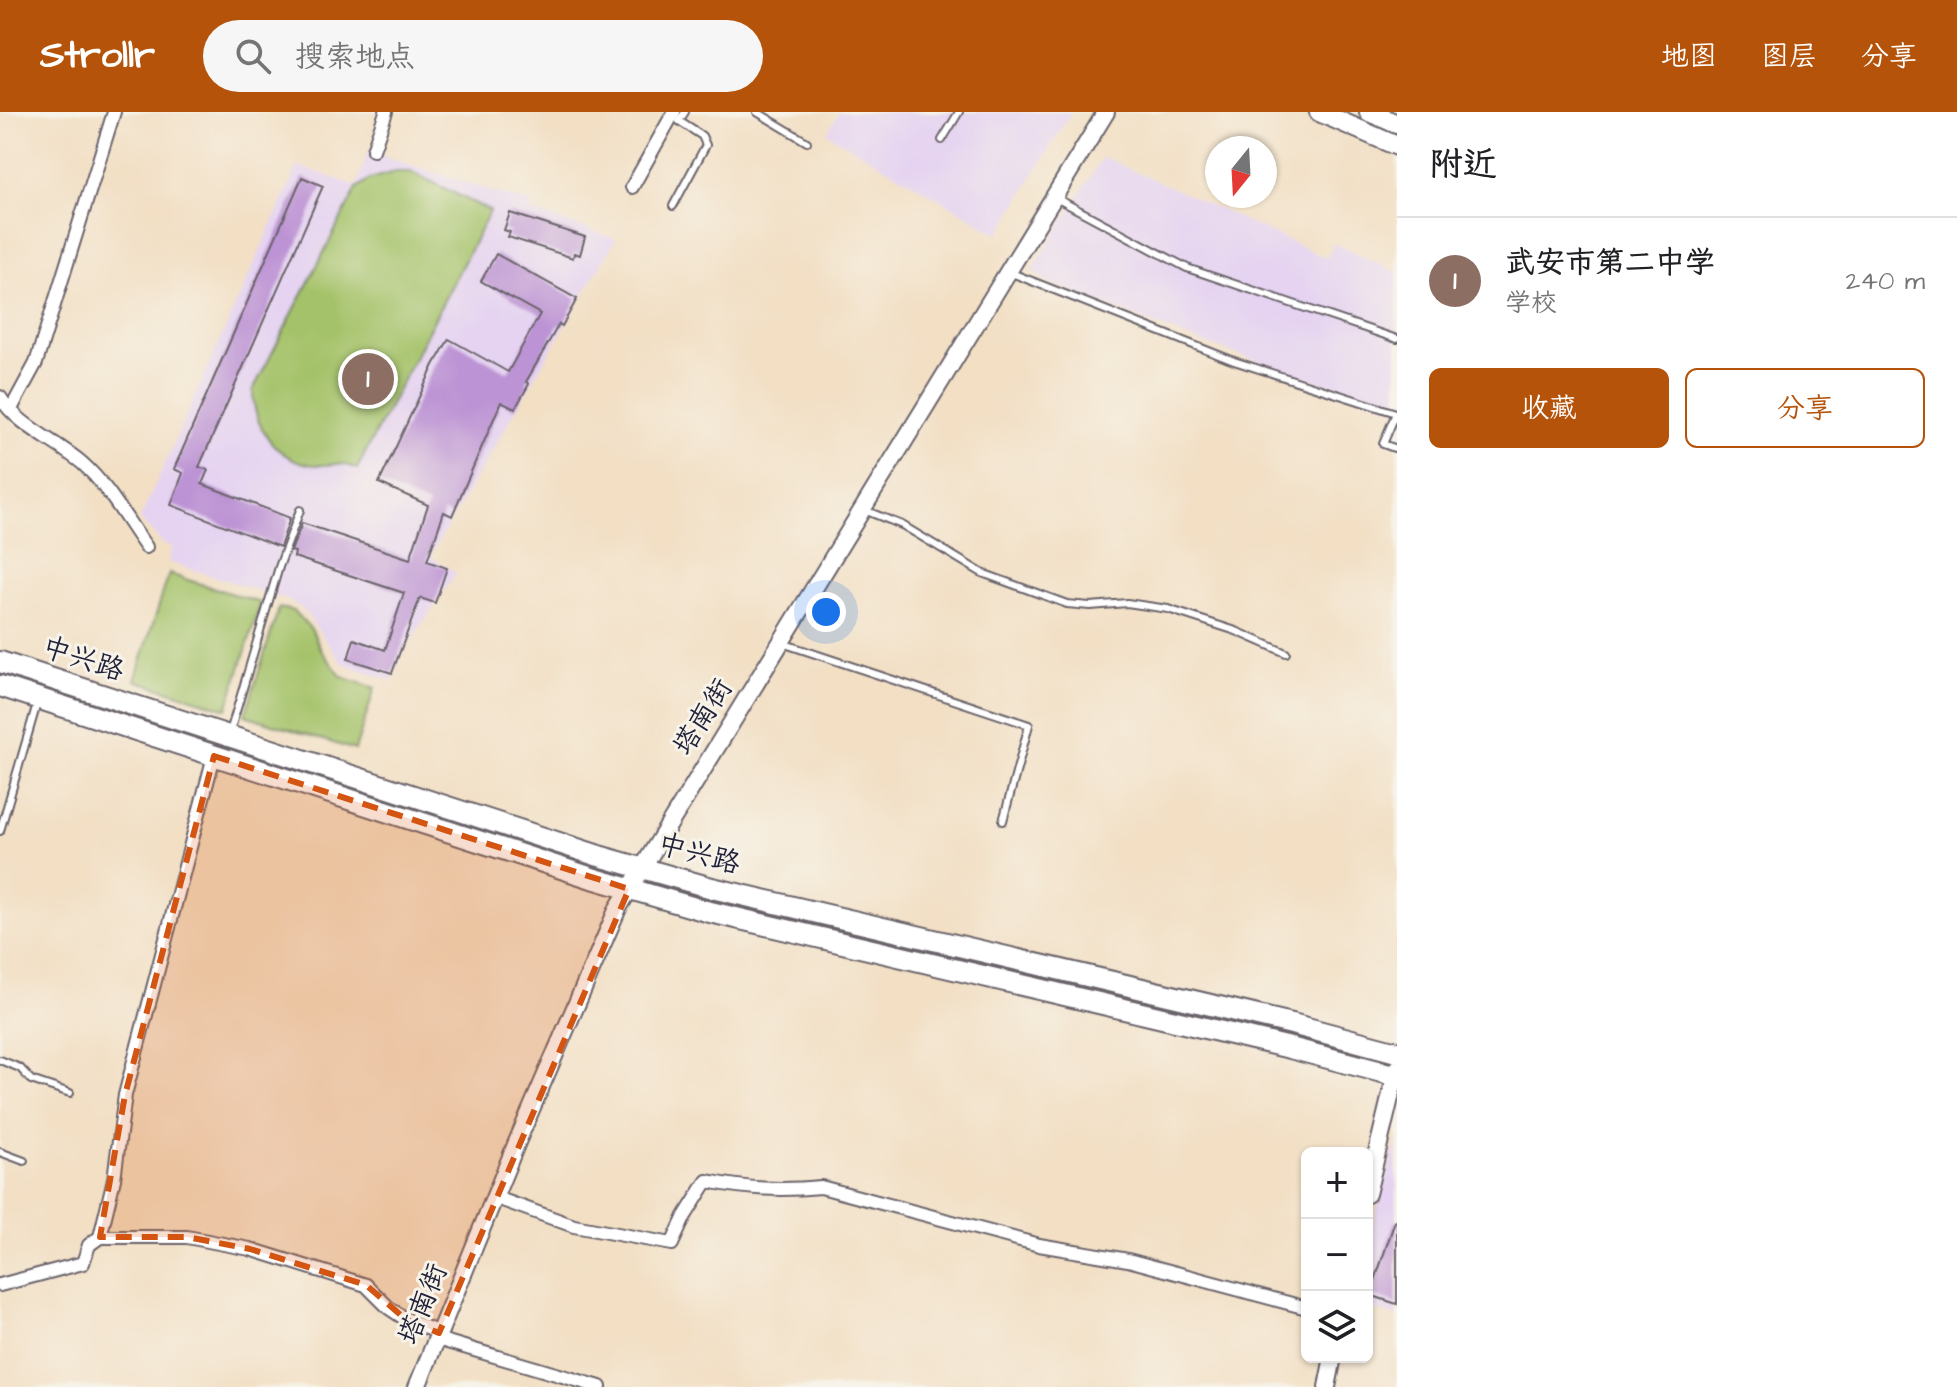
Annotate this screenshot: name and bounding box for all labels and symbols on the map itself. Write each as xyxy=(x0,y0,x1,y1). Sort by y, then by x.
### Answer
north arrow xyxy=(1205,136,1277,208)
pin: 1 xyxy=(342,349,394,409)
your location xyxy=(806,592,846,632)
street label: 中兴路 xyxy=(37,627,129,691)
street label: 塔南街 xyxy=(664,671,742,763)
street label: 中兴路 xyxy=(653,824,745,884)
street label: 塔南街 xyxy=(389,1258,457,1350)

